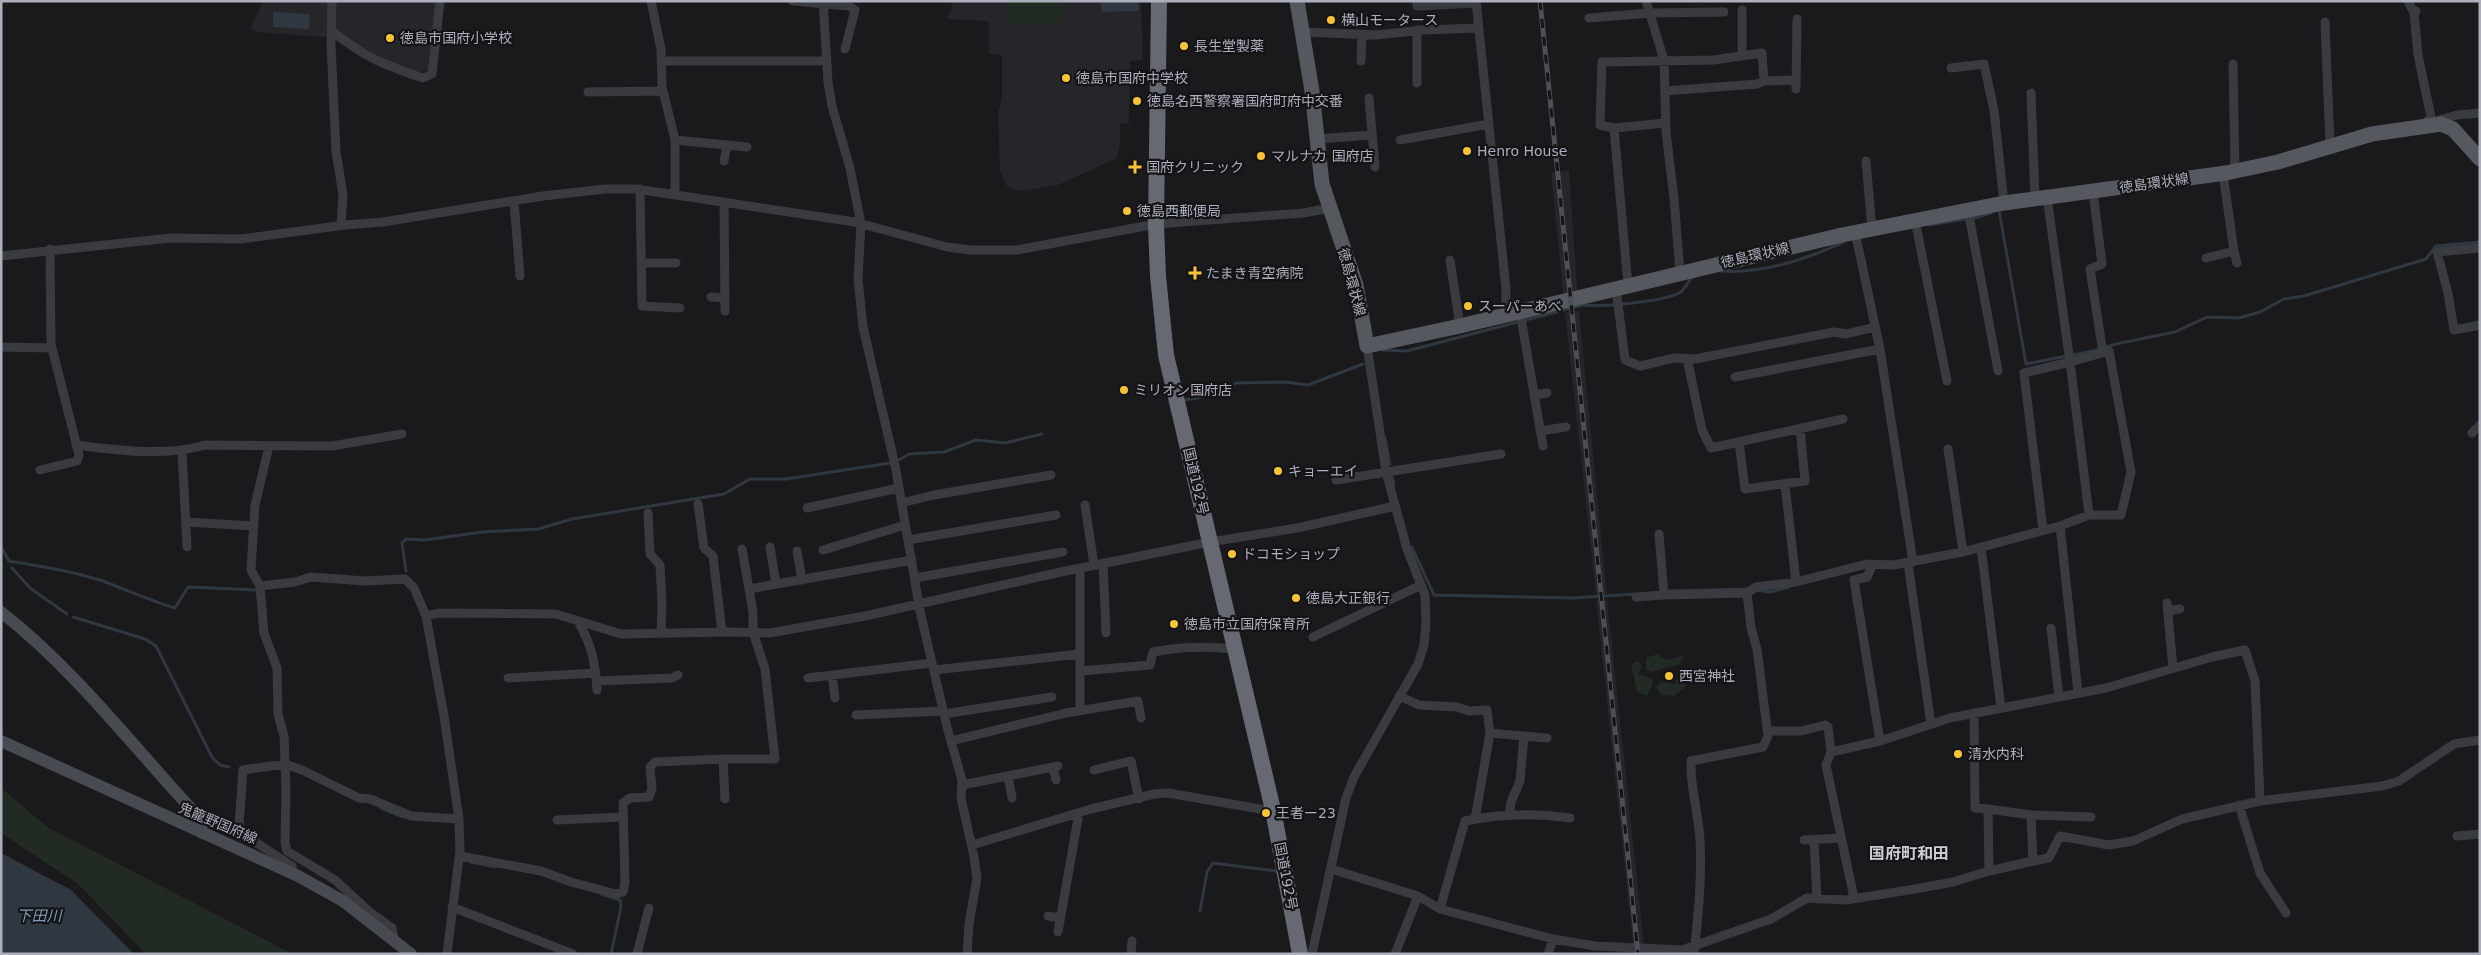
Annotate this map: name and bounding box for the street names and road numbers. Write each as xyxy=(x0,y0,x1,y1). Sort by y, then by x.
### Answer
street label: 徳島環状線 xyxy=(2118,170,2190,196)
street label: 徳島環状線 xyxy=(1719,239,1791,271)
street label: 徳島環状線 xyxy=(1335,246,1369,318)
street label: 国道192号 xyxy=(1180,446,1212,516)
street label: 鬼籠野国府線 xyxy=(176,799,260,847)
street label: 国道192号 xyxy=(1272,841,1300,911)

